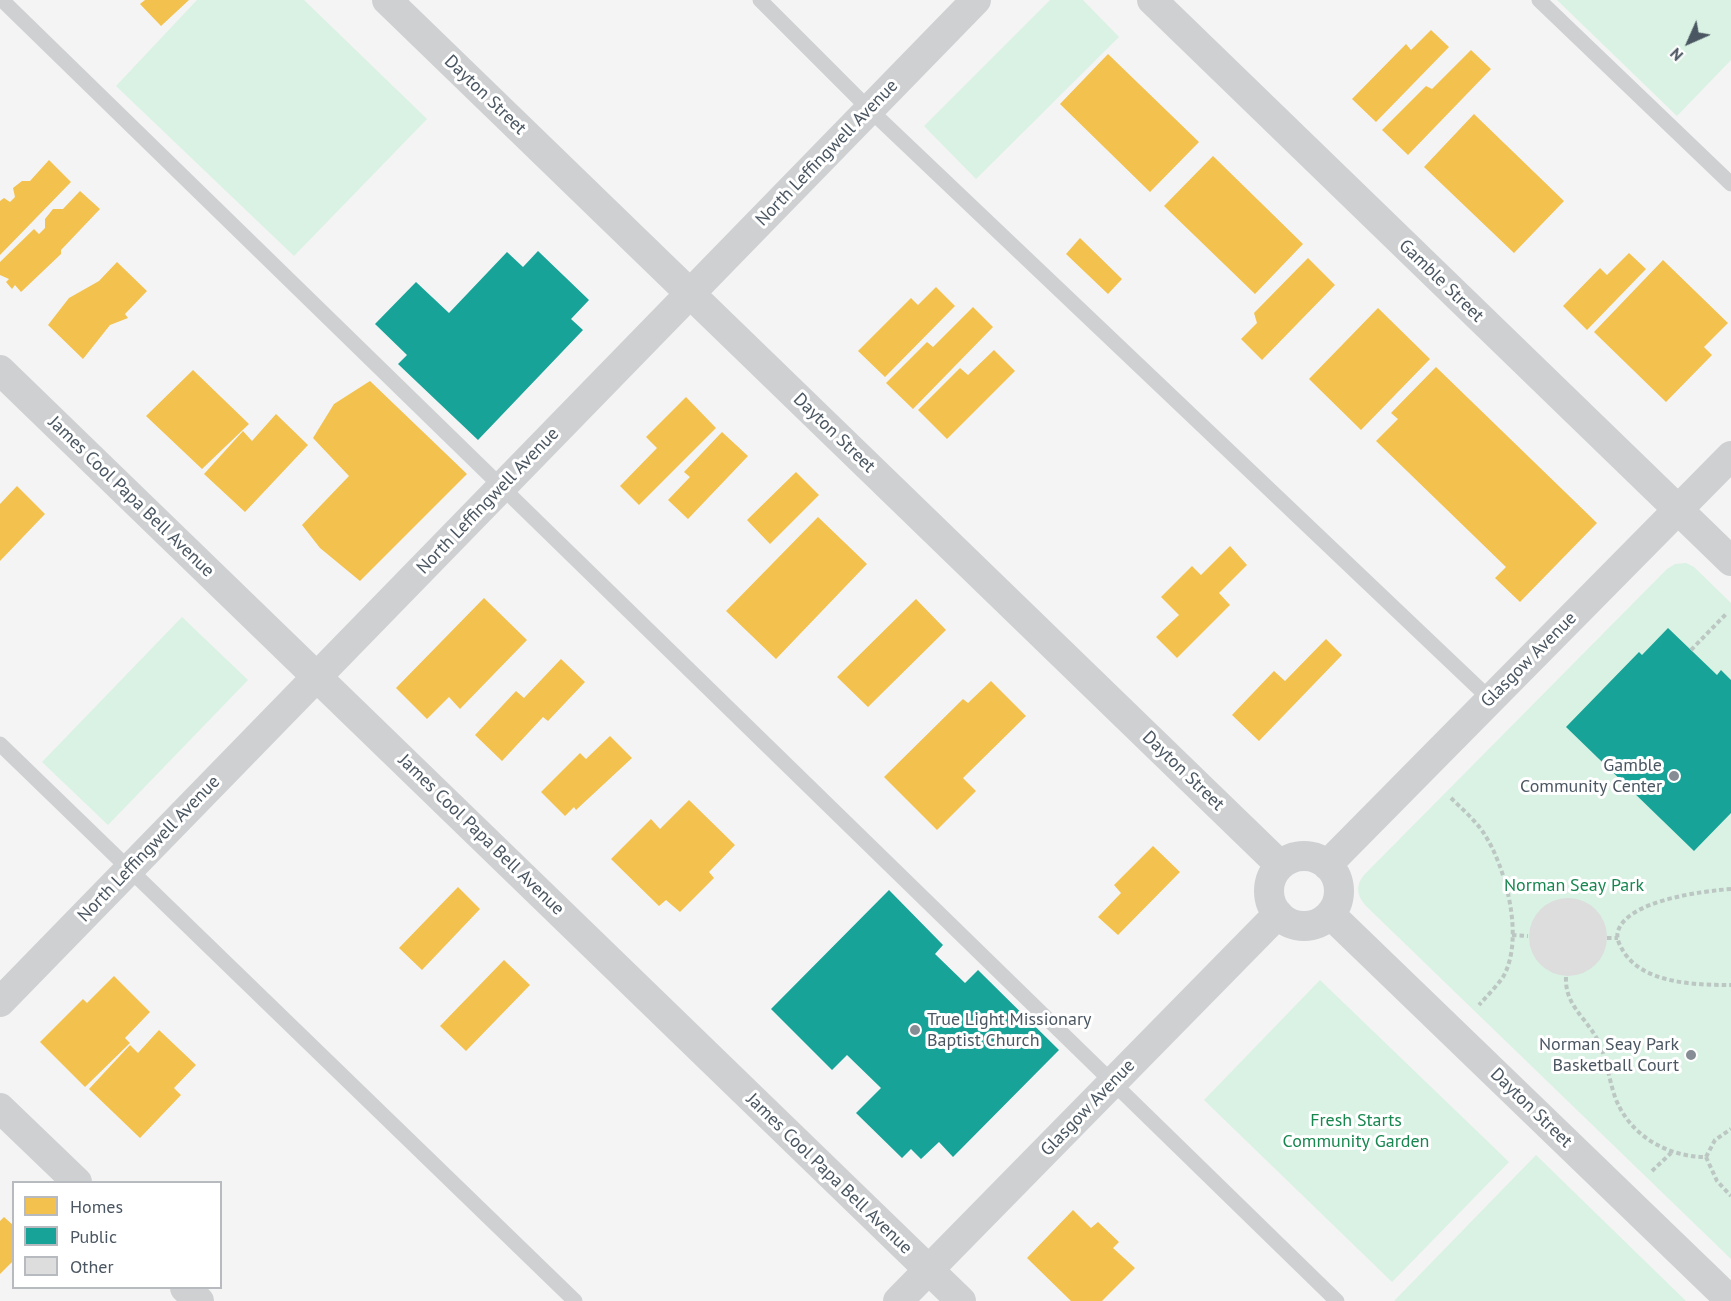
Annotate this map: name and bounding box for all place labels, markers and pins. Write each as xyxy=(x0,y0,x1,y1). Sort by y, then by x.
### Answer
place label: Gamble Community Center xyxy=(1520,755,1662,798)
marker: Gamble Community Center xyxy=(1667,769,1681,783)
place label: True Light Missionary Baptist Church xyxy=(927,1009,1091,1052)
marker: True Light Missionary Baptist Church xyxy=(908,1023,922,1037)
place label: Norman Seay Park Basketball Court xyxy=(1539,1034,1679,1076)
marker: Norman Seay Park Basketball Court xyxy=(1684,1048,1698,1062)

